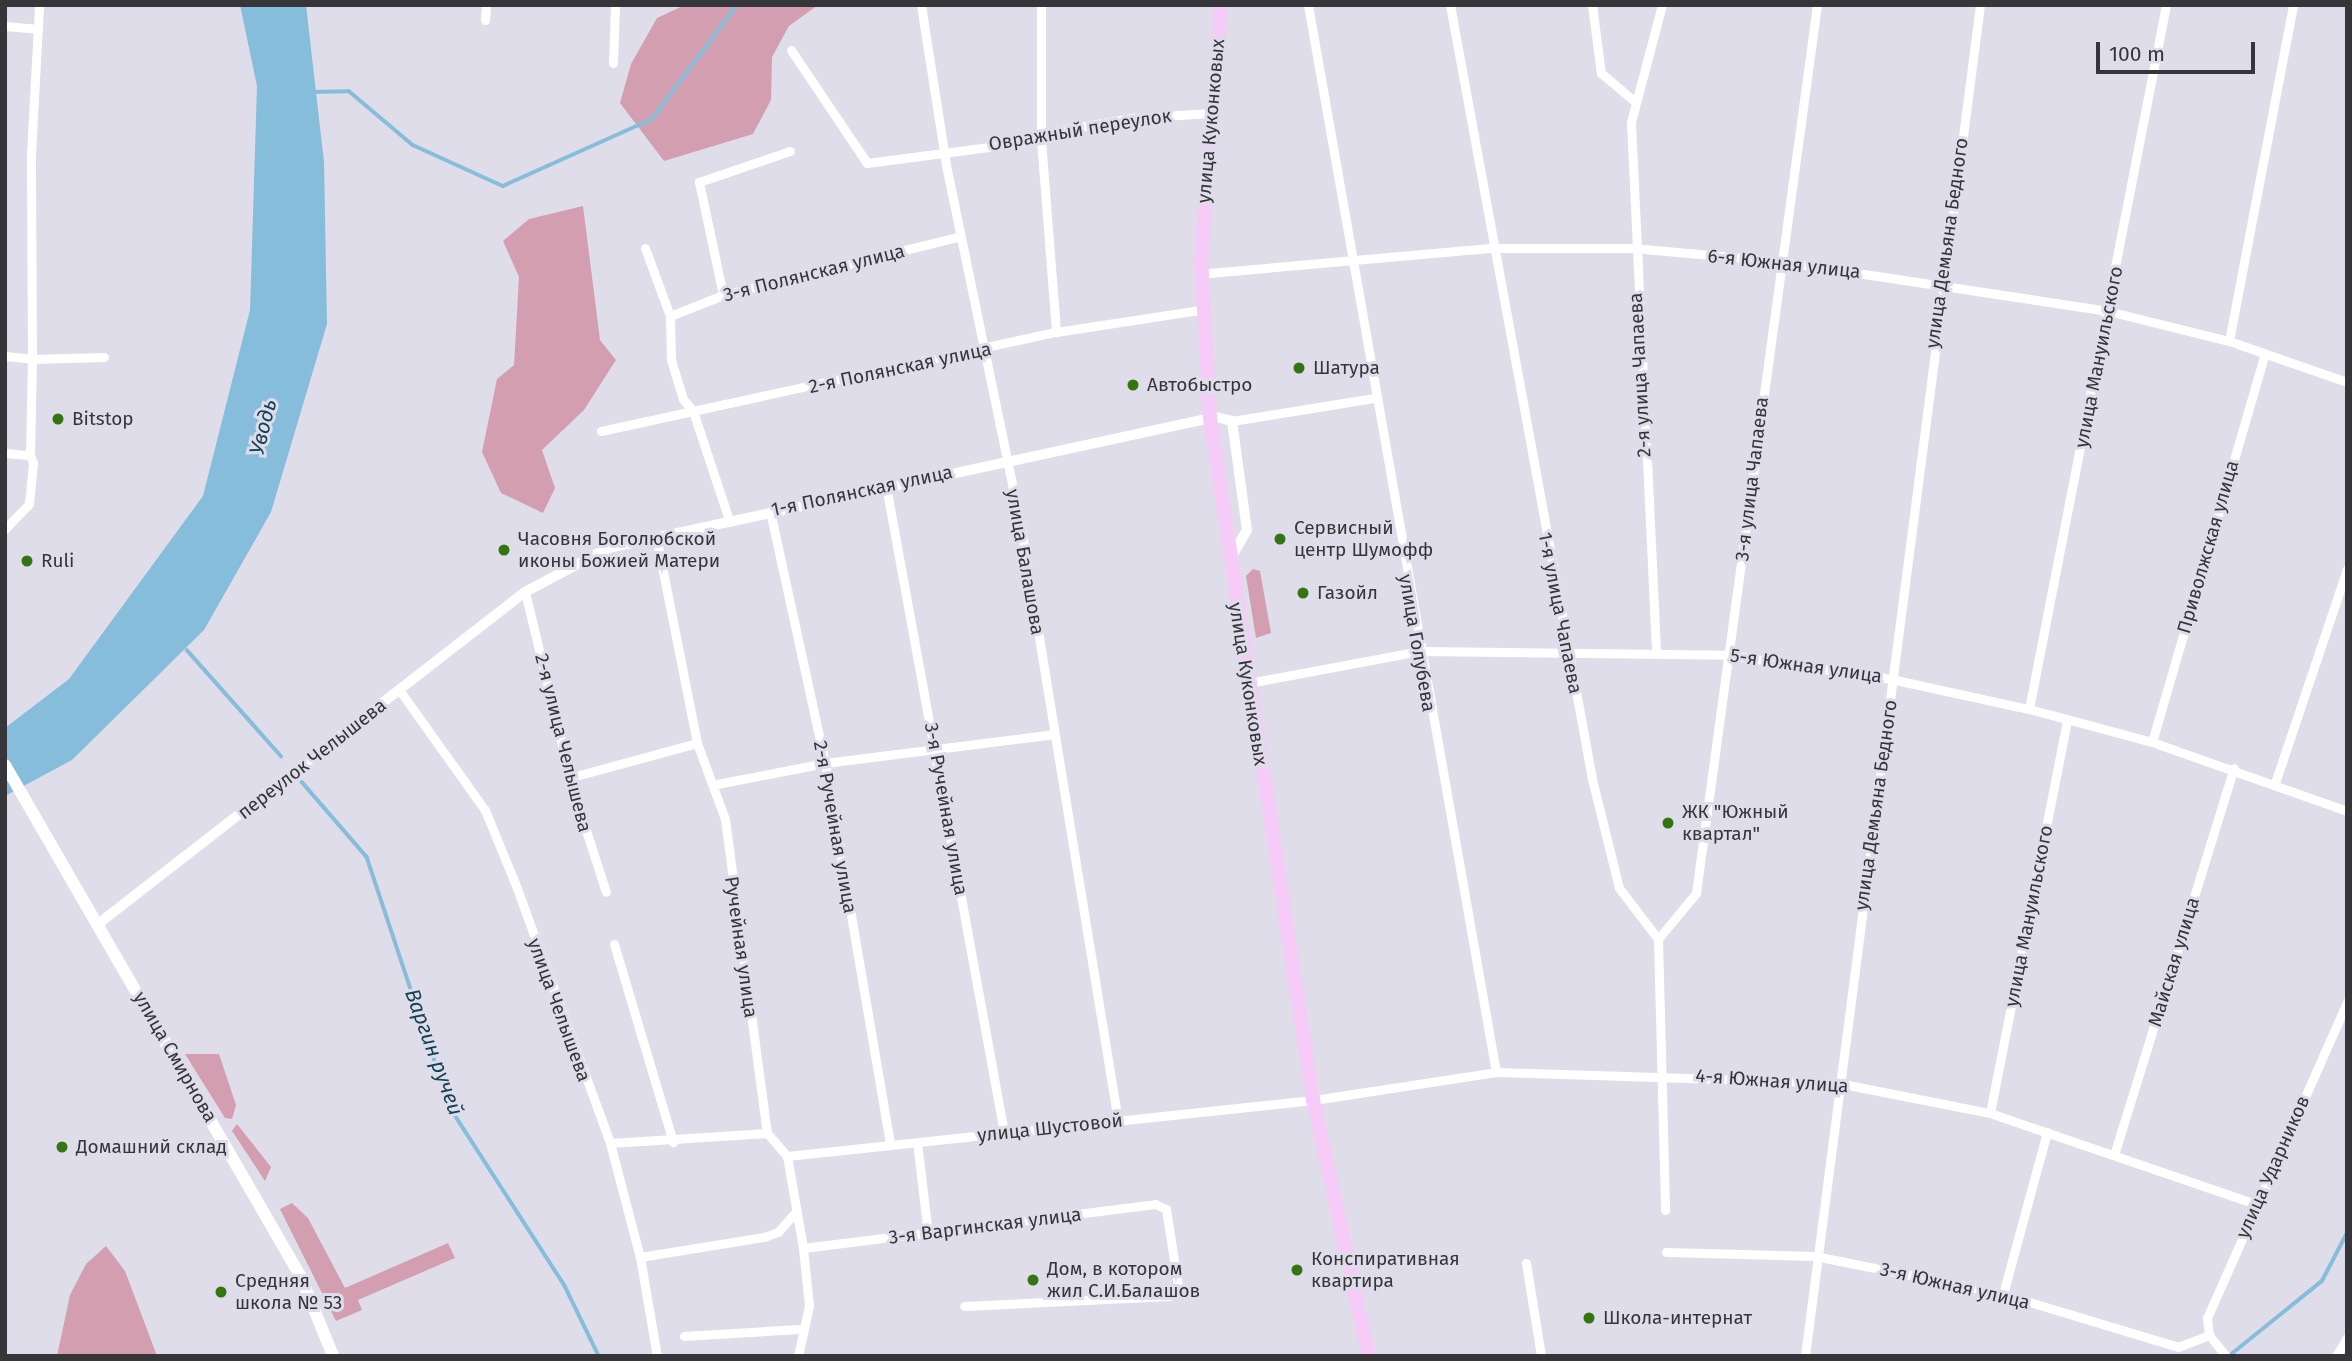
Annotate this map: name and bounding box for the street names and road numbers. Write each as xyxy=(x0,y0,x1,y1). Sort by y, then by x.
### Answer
street label: улица Куконковых xyxy=(1192,38,1230,204)
street label: Овражный переулок xyxy=(987,104,1173,156)
street label: улица Демьяна Бедного xyxy=(1921,136,1973,350)
street label: 3-я Полянская улица xyxy=(721,239,907,307)
street label: 6-я Южная улица xyxy=(1706,245,1862,283)
street label: улица Мануильского xyxy=(2070,264,2128,450)
street label: 2-я улица Чапаева xyxy=(1624,292,1656,458)
street label: 2-я Полянская улица xyxy=(807,338,993,398)
street label: 3-я улица Чапаева xyxy=(1731,396,1773,562)
street label: Приволжская улица xyxy=(2172,458,2244,636)
street label: 1-я Полянская улица xyxy=(769,461,955,521)
street label: улица Балашова xyxy=(1001,487,1049,637)
street label: 1-я улица Чапаева xyxy=(1533,530,1587,696)
street label: улица Голубева xyxy=(1394,573,1440,713)
street label: улица Куконковых xyxy=(1224,601,1272,767)
street label: 5-я Южная улица xyxy=(1729,644,1883,688)
street label: 2-я улица Челышева xyxy=(530,651,596,835)
street label: переулок Челышева xyxy=(233,694,391,824)
street label: улица Демьяна Бедного xyxy=(1850,698,1902,912)
street label: 3-я Ручейная улица xyxy=(920,721,972,897)
street label: 2-я Ручейная улица xyxy=(809,739,861,915)
street label: улица Мануильского xyxy=(2000,823,2058,1009)
street label: Ручейная улица xyxy=(720,875,762,1019)
street label: Майская улица xyxy=(2144,895,2204,1029)
street label: улица Челышева xyxy=(522,935,596,1085)
street label: улица Смирнова xyxy=(128,988,222,1126)
street label: 4-я Южная улица xyxy=(1695,1064,1849,1098)
street label: улица Ударников xyxy=(2231,1092,2315,1242)
street label: улица Шустовой xyxy=(976,1109,1124,1147)
street label: 3-я Варгинская улица xyxy=(887,1203,1083,1249)
street label: 3-я Южная улица xyxy=(1878,1258,2032,1314)

